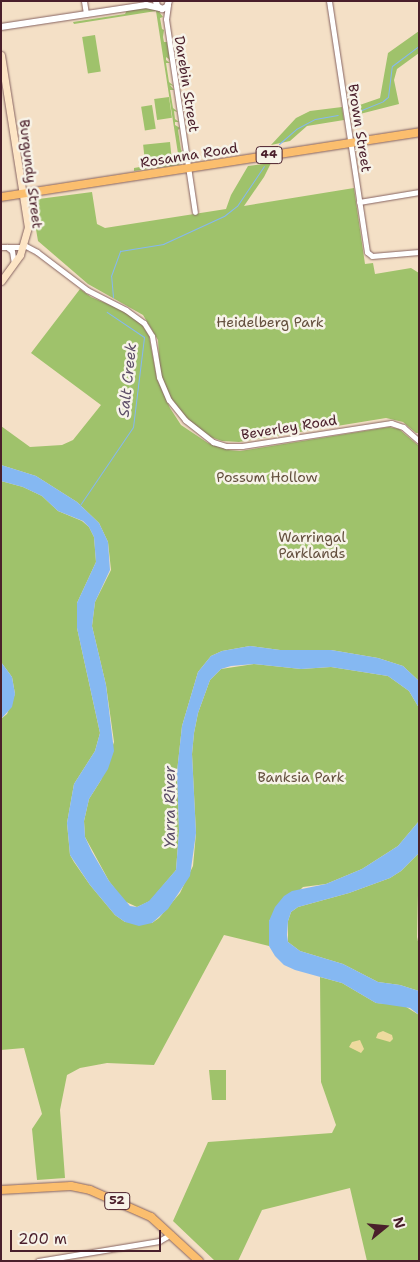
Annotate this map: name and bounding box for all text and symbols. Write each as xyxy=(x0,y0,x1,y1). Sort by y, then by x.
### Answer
street label: Darebin Street xyxy=(171,35,203,133)
street label: Brown Street xyxy=(345,83,375,173)
street label: Burgundy Street xyxy=(16,118,46,230)
street label: Rosanna Road xyxy=(139,139,239,171)
road number: 44 xyxy=(255,146,283,164)
park label: Heidelberg Park xyxy=(216,314,324,330)
water label: Salt Creek xyxy=(115,342,141,418)
street label: Beverley Road xyxy=(240,411,338,443)
park label: Possum Hollow xyxy=(216,469,318,485)
park label: Warringal Parklands xyxy=(278,529,346,562)
water label: Yarra River xyxy=(162,766,180,848)
park label: Banksia Park xyxy=(257,769,345,785)
road number: 52 xyxy=(103,1192,131,1210)
north arrow xyxy=(360,1202,410,1252)
text: N xyxy=(389,1215,410,1231)
scale bar xyxy=(12,1220,164,1252)
text: 200 m xyxy=(18,1229,67,1249)

